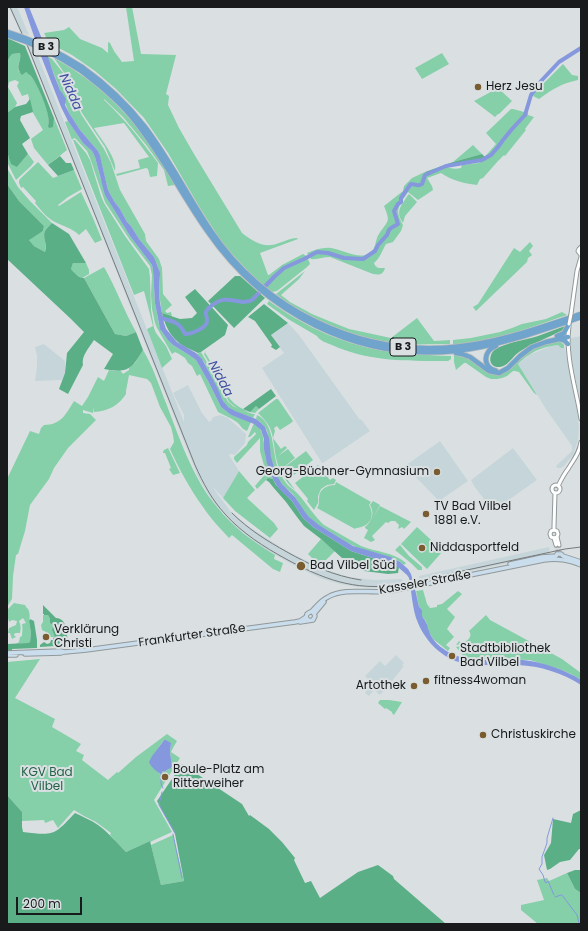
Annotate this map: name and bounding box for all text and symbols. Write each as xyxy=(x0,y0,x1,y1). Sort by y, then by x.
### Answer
road number: B 3 xyxy=(33,38,59,56)
water label: Nidda xyxy=(55,71,85,113)
place label: Herz Jesu xyxy=(486,80,543,94)
marker: Herz Jesu xyxy=(473,82,483,92)
road number: B 3 xyxy=(390,338,416,356)
water label: Nidda xyxy=(204,358,236,400)
place label: Georg-Büchner-Gymnasium xyxy=(256,465,429,479)
marker: Georg-Büchner-Gymnasium xyxy=(432,467,442,477)
place label: TV Bad Vilbel 1881 e.V. xyxy=(434,500,511,528)
marker: TV Bad Vilbel 1881 e.V. xyxy=(421,509,431,519)
place label: Niddasportfeld xyxy=(430,541,519,555)
marker: Niddasportfeld xyxy=(417,543,427,553)
place label: Bad Vilbel Süd xyxy=(310,559,395,573)
marker: Bad Vilbel Süd xyxy=(295,560,307,572)
street label: Kasseler Straße xyxy=(378,568,472,598)
street label: Frankfurter Straße xyxy=(138,621,246,651)
place label: Verklärung Christi xyxy=(54,623,119,651)
marker: Verklärung Christi xyxy=(41,632,51,642)
place label: Stadtbibliothek Bad Vilbel xyxy=(460,642,550,670)
marker: Stadtbibliothek Bad Vilbel xyxy=(447,651,457,661)
place label: fitness4woman xyxy=(434,674,526,688)
marker: fitness4woman xyxy=(421,676,431,686)
place label: Artothek xyxy=(356,679,406,693)
marker: Artothek xyxy=(409,681,419,691)
place label: Christuskirche xyxy=(491,728,576,742)
marker: Christuskirche xyxy=(478,730,488,740)
place label: Boule-Platz am Ritterweiher xyxy=(173,763,264,791)
park label: KGV Bad Vilbel xyxy=(21,766,73,794)
marker: Boule-Platz am Ritterweiher xyxy=(160,772,170,782)
scale bar xyxy=(18,889,84,915)
text: 200 m xyxy=(23,895,61,912)

